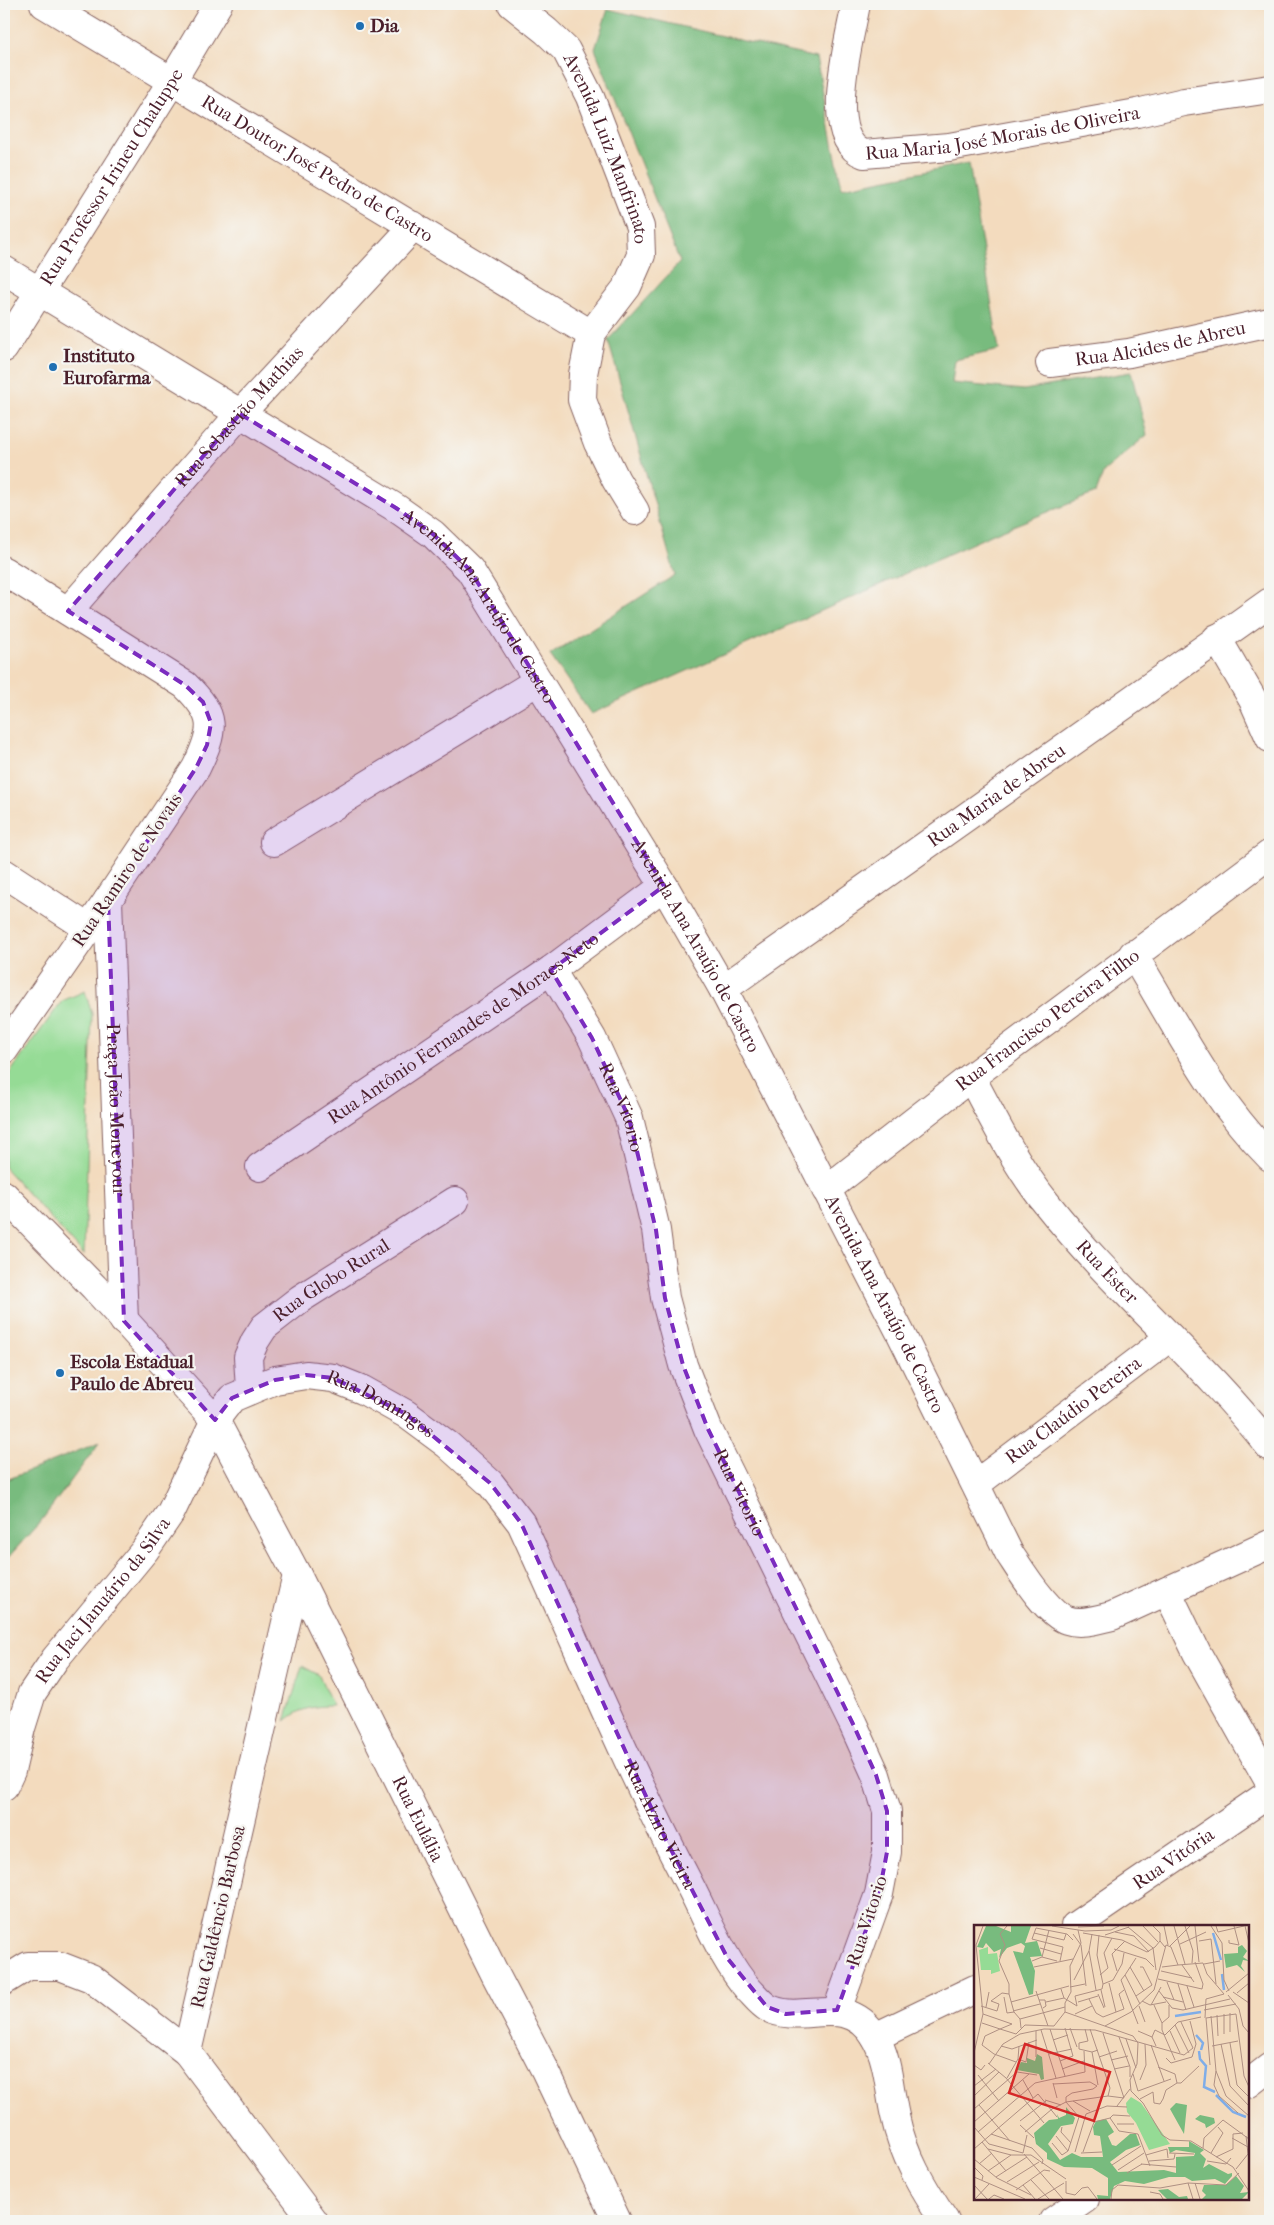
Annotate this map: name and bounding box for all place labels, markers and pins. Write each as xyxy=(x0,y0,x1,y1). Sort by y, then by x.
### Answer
place label: Dia xyxy=(370,15,400,37)
marker: Dia xyxy=(354,20,366,32)
place label: Instituto Eurofarma xyxy=(63,345,152,389)
marker: Instituto Eurofarma xyxy=(47,361,59,373)
place label: Escola Estadual Paulo de Abreu xyxy=(70,1351,195,1395)
marker: Escola Estadual Paulo de Abreu xyxy=(54,1367,66,1379)

